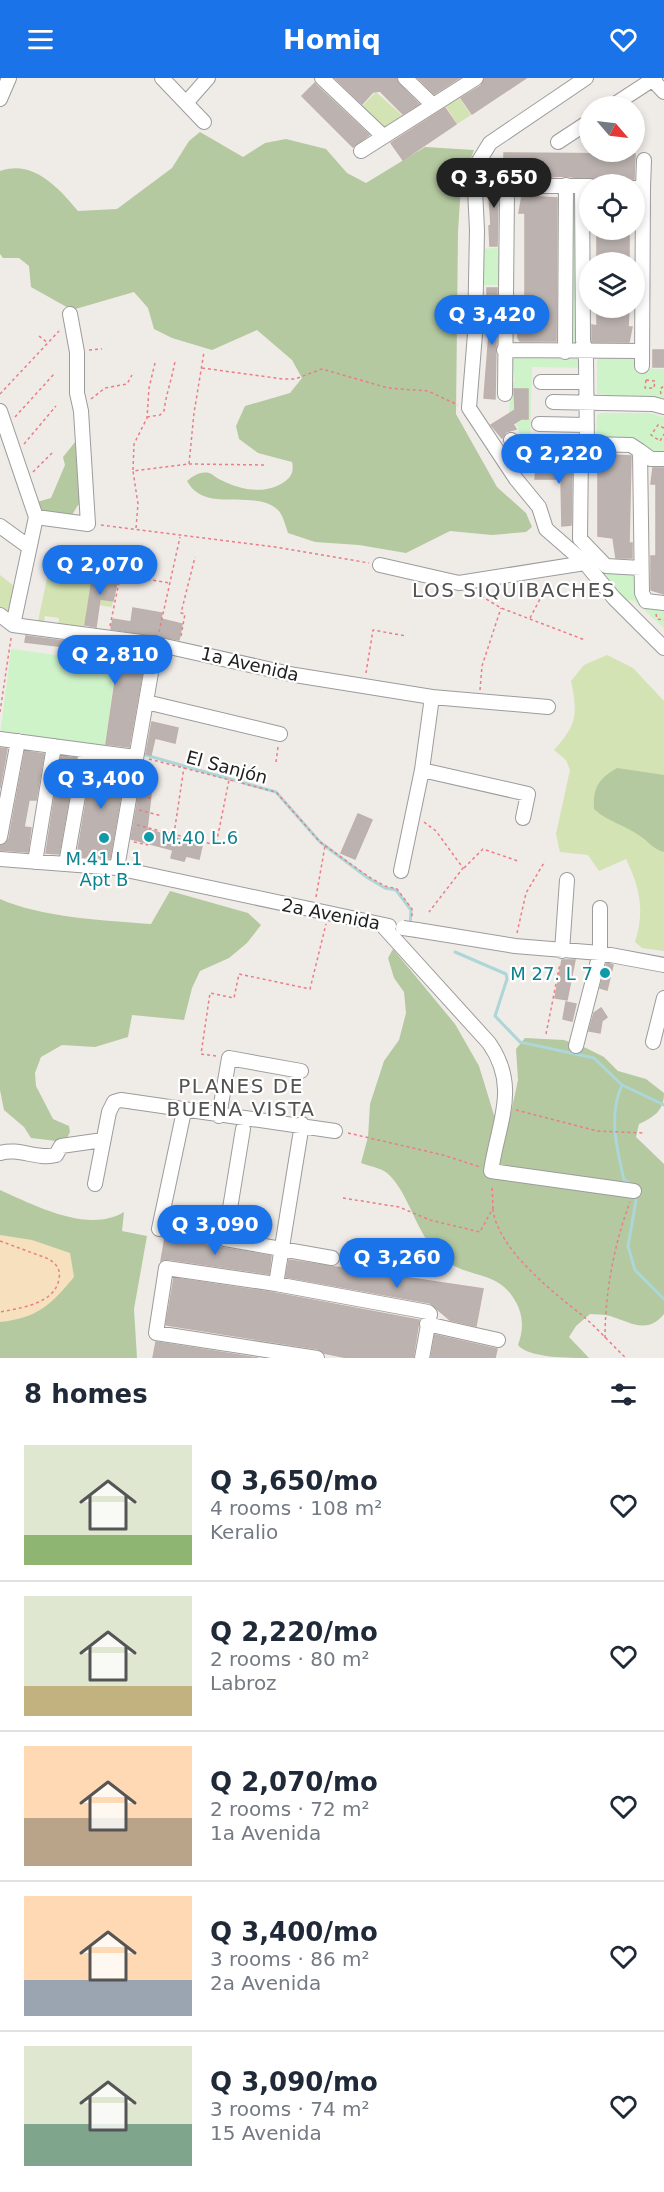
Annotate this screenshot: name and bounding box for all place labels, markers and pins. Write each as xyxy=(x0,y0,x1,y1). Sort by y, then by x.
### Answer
pin: Q 3,650 xyxy=(439,158,549,209)
pin: Q 3,420 xyxy=(437,295,547,346)
pin: Q 2,220 xyxy=(504,434,614,485)
pin: Q 2,070 xyxy=(45,545,155,596)
pin: Q 2,810 xyxy=(60,635,170,686)
pin: Q 3,400 xyxy=(46,759,156,810)
place label: M.40 L.6 xyxy=(161,827,238,848)
marker: M.40 L.6 xyxy=(142,830,156,844)
marker: M.41 L.1 Apt B xyxy=(97,831,111,845)
place label: M.41 L.1 Apt B xyxy=(65,848,143,890)
place label: M 27. L 7 xyxy=(510,963,593,984)
marker: M 27. L 7 xyxy=(598,966,612,980)
pin: Q 3,090 xyxy=(160,1205,270,1256)
pin: Q 3,260 xyxy=(342,1238,452,1289)

